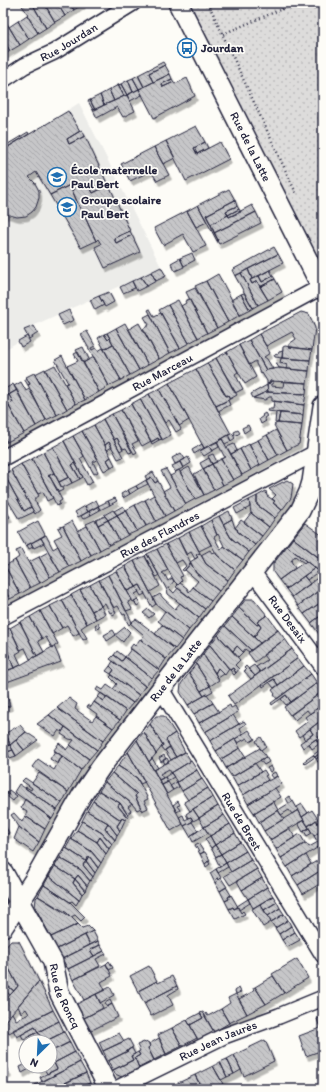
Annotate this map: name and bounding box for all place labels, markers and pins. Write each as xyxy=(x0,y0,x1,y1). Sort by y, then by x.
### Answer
bus stop icon: Jourdan xyxy=(176,37,198,59)
place label: Jourdan xyxy=(200,41,244,55)
place label: École maternelle Paul Bert xyxy=(71,163,158,191)
school or university icon: École maternelle Paul Bert xyxy=(46,166,68,188)
place label: Groupe scolaire Paul Bert xyxy=(81,193,161,221)
school or university icon: Groupe scolaire Paul Bert xyxy=(56,196,78,218)

